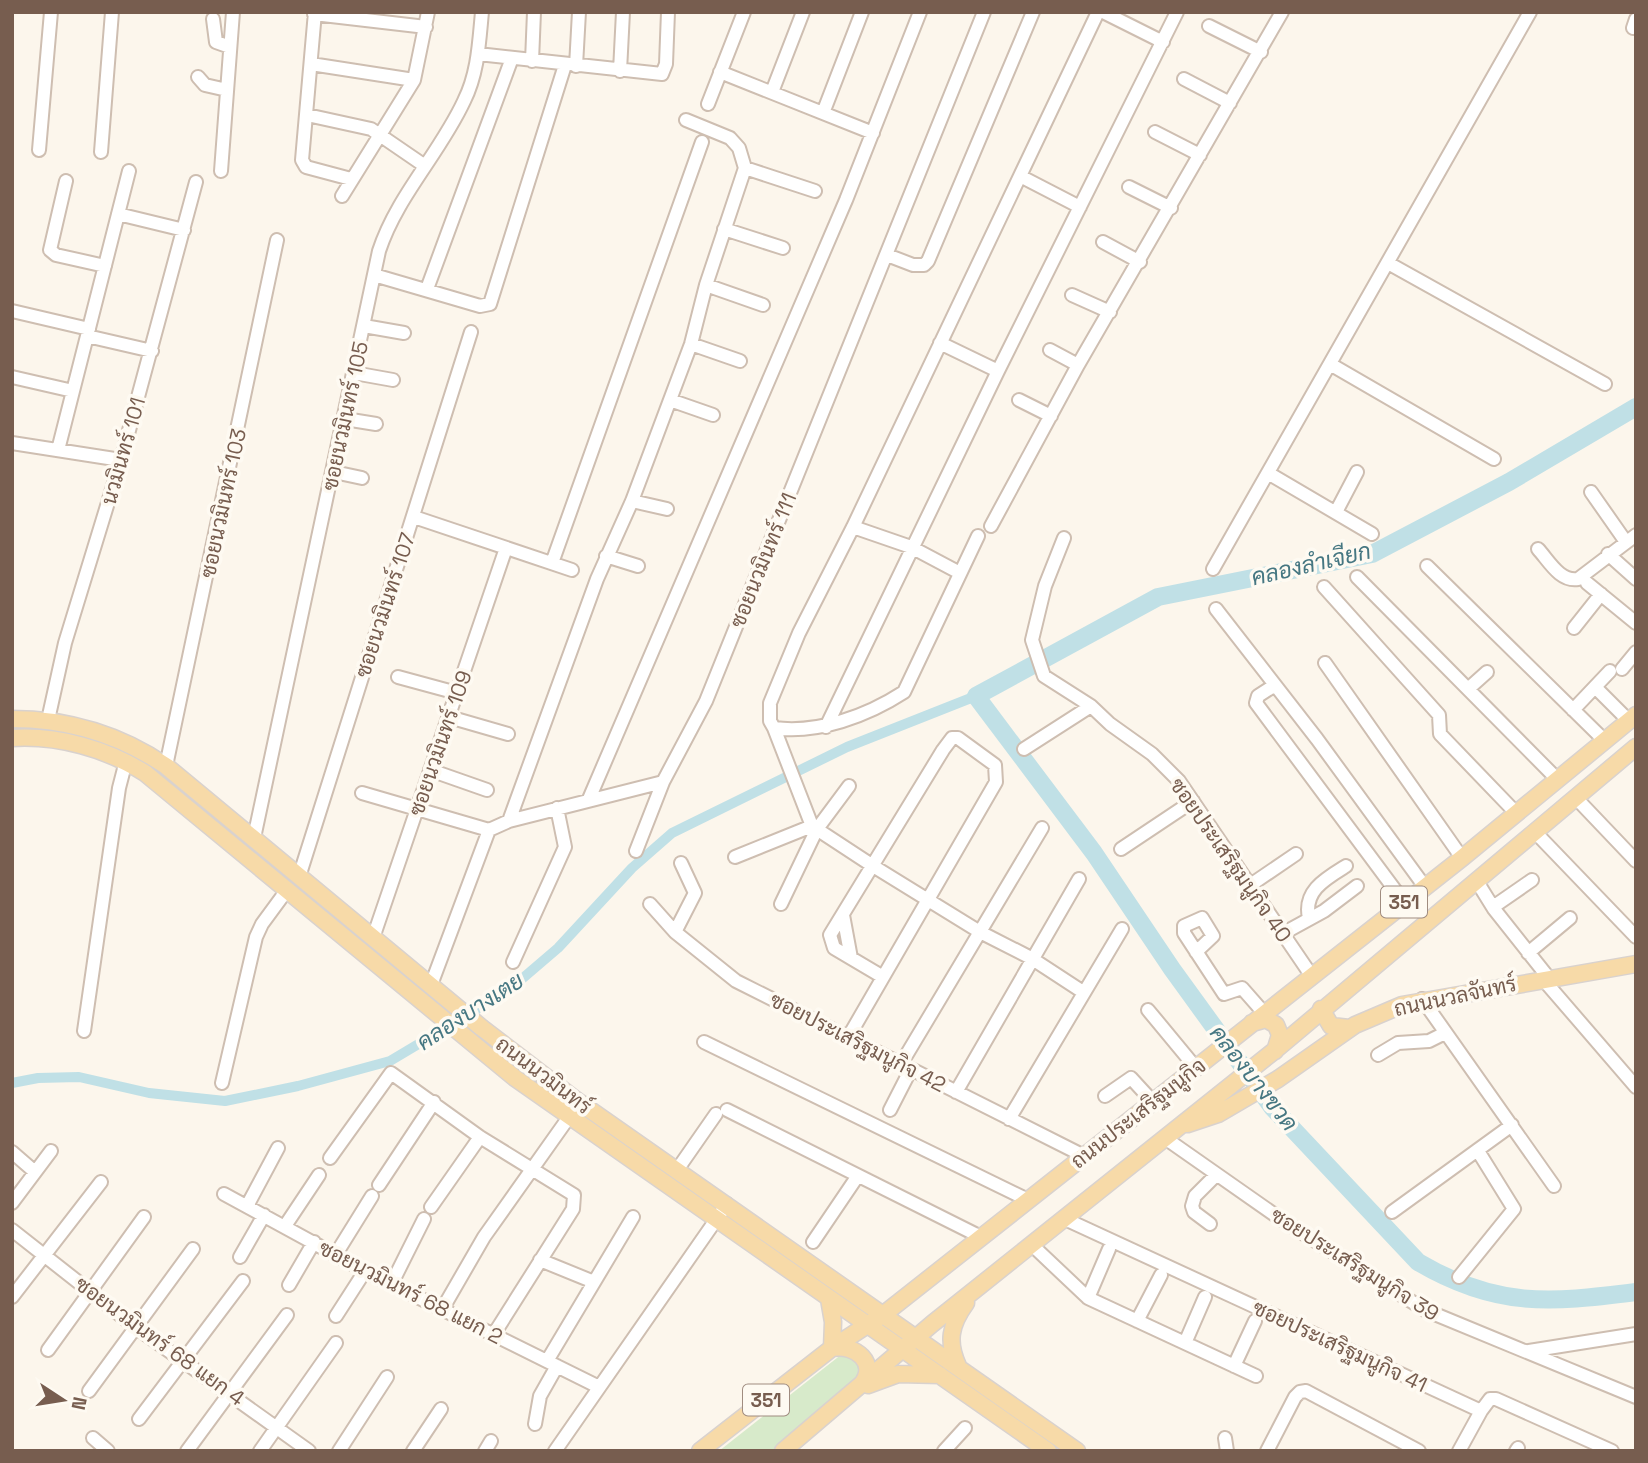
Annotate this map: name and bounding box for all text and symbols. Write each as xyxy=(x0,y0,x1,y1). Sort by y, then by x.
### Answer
street label: ซอยนวมินทร์ 105 xyxy=(316,339,374,493)
street label: นวมินทร์ 101 xyxy=(95,394,151,508)
street label: ซอยนวมินทร์ 103 xyxy=(194,426,252,580)
street label: ซอยนวมินทร์ 111 xyxy=(724,488,802,632)
street label: ซอยนวมินทร์ 107 xyxy=(349,529,421,681)
water label: คลองลำเจียก xyxy=(1248,536,1374,592)
street label: ซอยนวมินทร์ 109 xyxy=(402,667,478,819)
street label: ซอยประเสริฐมนูกิจ 40 xyxy=(1162,773,1298,949)
road number: 351 xyxy=(1381,887,1427,918)
water label: คลองบางเตย xyxy=(411,965,529,1057)
street label: ถนนนวลจันทร์ xyxy=(1391,970,1519,1022)
street label: ซอยประเสริฐมนูกิจ 42 xyxy=(765,986,950,1100)
water label: คลองบางขวด xyxy=(1203,1019,1305,1137)
street label: ถนนนวมินทร์ xyxy=(491,1030,597,1120)
street label: ถนนประเสริฐมนูกิจ xyxy=(1065,1052,1212,1176)
street label: ซอยประเสริฐมนูกิจ 39 xyxy=(1265,1201,1444,1328)
street label: ซอยนวมินทร์ 68 แยก 2 xyxy=(315,1234,507,1350)
street label: ซอยนวมินทร์ 68 แยก 4 xyxy=(70,1270,250,1412)
street label: ซอยประเสริฐมนูกิจ 41 xyxy=(1248,1294,1432,1400)
north arrow xyxy=(28,1365,98,1435)
road number: 351 xyxy=(743,1384,789,1416)
text: N xyxy=(66,1395,93,1412)

